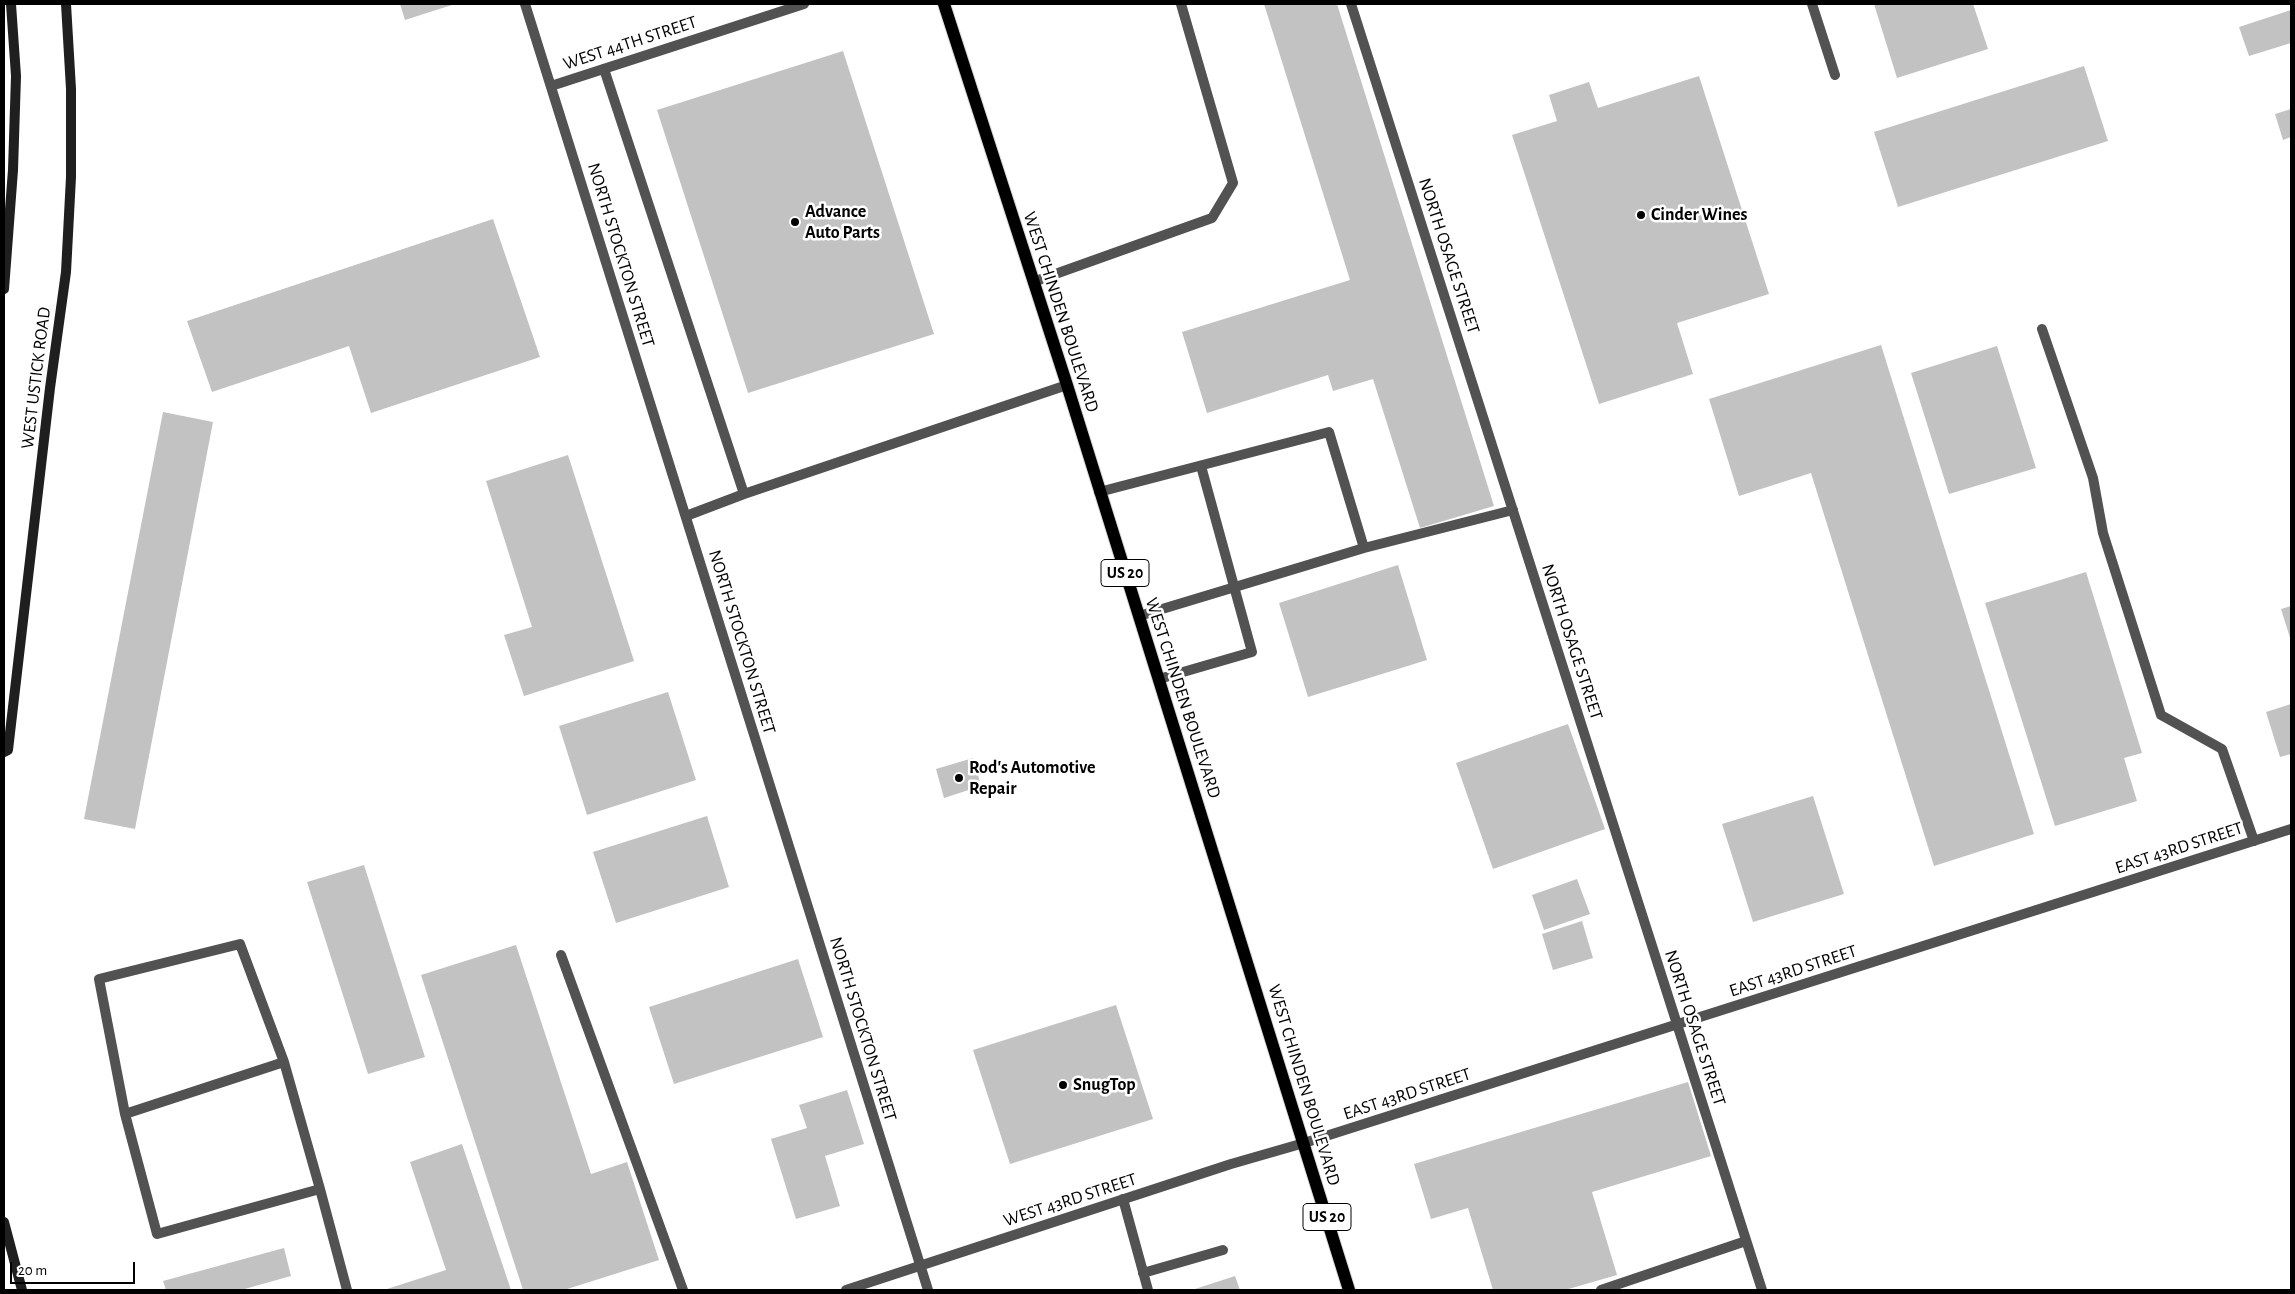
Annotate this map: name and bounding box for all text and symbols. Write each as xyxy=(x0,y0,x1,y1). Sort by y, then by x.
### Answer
street label: WEST 44TH STREET xyxy=(560,11,700,75)
street label: NORTH STOCKTON STREET xyxy=(583,160,659,350)
street label: NORTH OSAGE STREET xyxy=(1414,175,1484,337)
place label: Advance Auto Parts xyxy=(805,201,880,243)
place label: Cinder Wines xyxy=(1651,204,1747,226)
street label: WEST CHINDEN BOULEVARD xyxy=(1018,209,1104,415)
marker: Cinder Wines xyxy=(1635,209,1647,221)
marker: Advance Auto Parts xyxy=(789,216,801,228)
street label: WEST USTICK ROAD xyxy=(17,306,55,450)
street label: NORTH STOCKTON STREET xyxy=(704,547,780,737)
road number: US 20 xyxy=(1101,560,1149,586)
street label: NORTH OSAGE STREET xyxy=(1537,561,1607,723)
street label: WEST CHINDEN BOULEVARD xyxy=(1140,595,1226,801)
place label: Rod's Automotive Repair xyxy=(969,757,1096,800)
marker: Rod's Automotive Repair xyxy=(953,772,965,784)
street label: EAST 43RD STREET xyxy=(2112,817,2246,879)
street label: NORTH STOCKTON STREET xyxy=(825,934,901,1124)
street label: EAST 43RD STREET xyxy=(1726,940,1860,1002)
street label: NORTH OSAGE STREET xyxy=(1660,947,1730,1109)
street label: WEST CHINDEN BOULEVARD xyxy=(1263,982,1345,1188)
street label: EAST 43RD STREET xyxy=(1340,1063,1474,1125)
place label: SnugTop xyxy=(1073,1074,1136,1096)
marker: SnugTop xyxy=(1057,1079,1069,1091)
street label: WEST 43RD STREET xyxy=(1001,1168,1139,1232)
road number: US 20 xyxy=(1303,1204,1351,1230)
scale bar xyxy=(12,1252,138,1284)
text: 20 m xyxy=(18,1263,47,1278)

